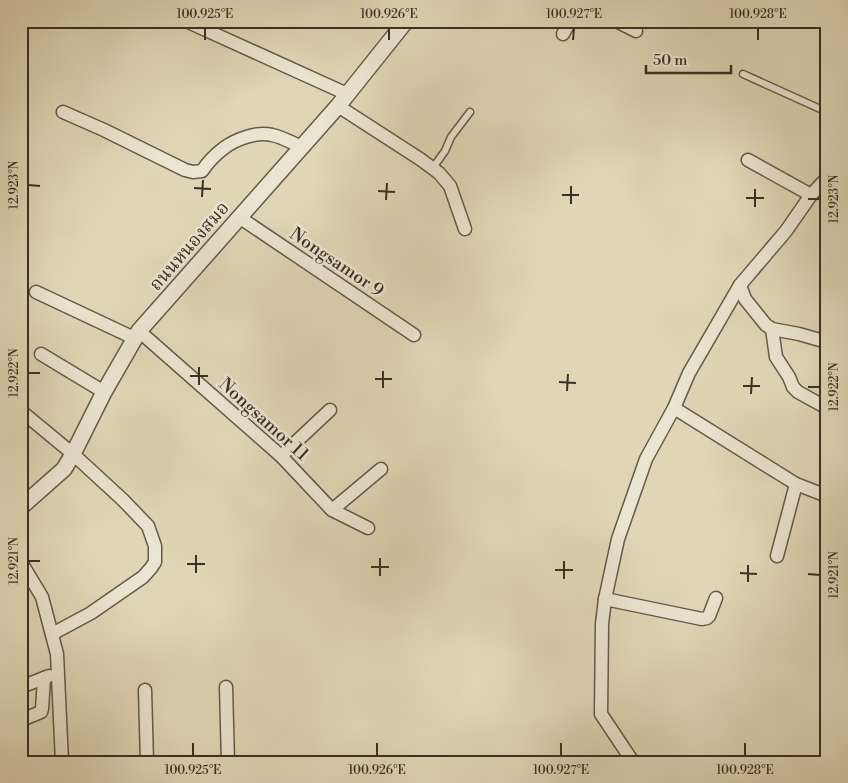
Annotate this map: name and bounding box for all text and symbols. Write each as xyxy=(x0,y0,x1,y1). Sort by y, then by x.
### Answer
text: 100.925°E xyxy=(177,7,233,22)
text: 100.926°E xyxy=(360,7,418,22)
text: 100.927°E xyxy=(546,7,602,22)
text: 100.928°E xyxy=(729,7,787,22)
scale bar xyxy=(646,42,730,74)
text: 50 m xyxy=(653,51,687,70)
text: 12.923°N xyxy=(7,160,22,209)
text: 12.923°N xyxy=(827,174,842,223)
street label: ถนนหนองสมอ xyxy=(144,197,234,296)
street label: Nongsamor 9 xyxy=(285,223,388,302)
text: 12.922°N xyxy=(7,348,22,398)
text: 12.922°N xyxy=(827,362,842,412)
street label: Nongsamor 11 xyxy=(214,373,314,466)
text: 12.921°N xyxy=(7,537,22,585)
text: 12.921°N xyxy=(827,551,842,599)
text: 100.925°E xyxy=(165,763,221,778)
text: 100.926°E xyxy=(348,763,406,778)
text: 100.927°E xyxy=(533,763,589,778)
text: 100.928°E xyxy=(716,763,774,778)

